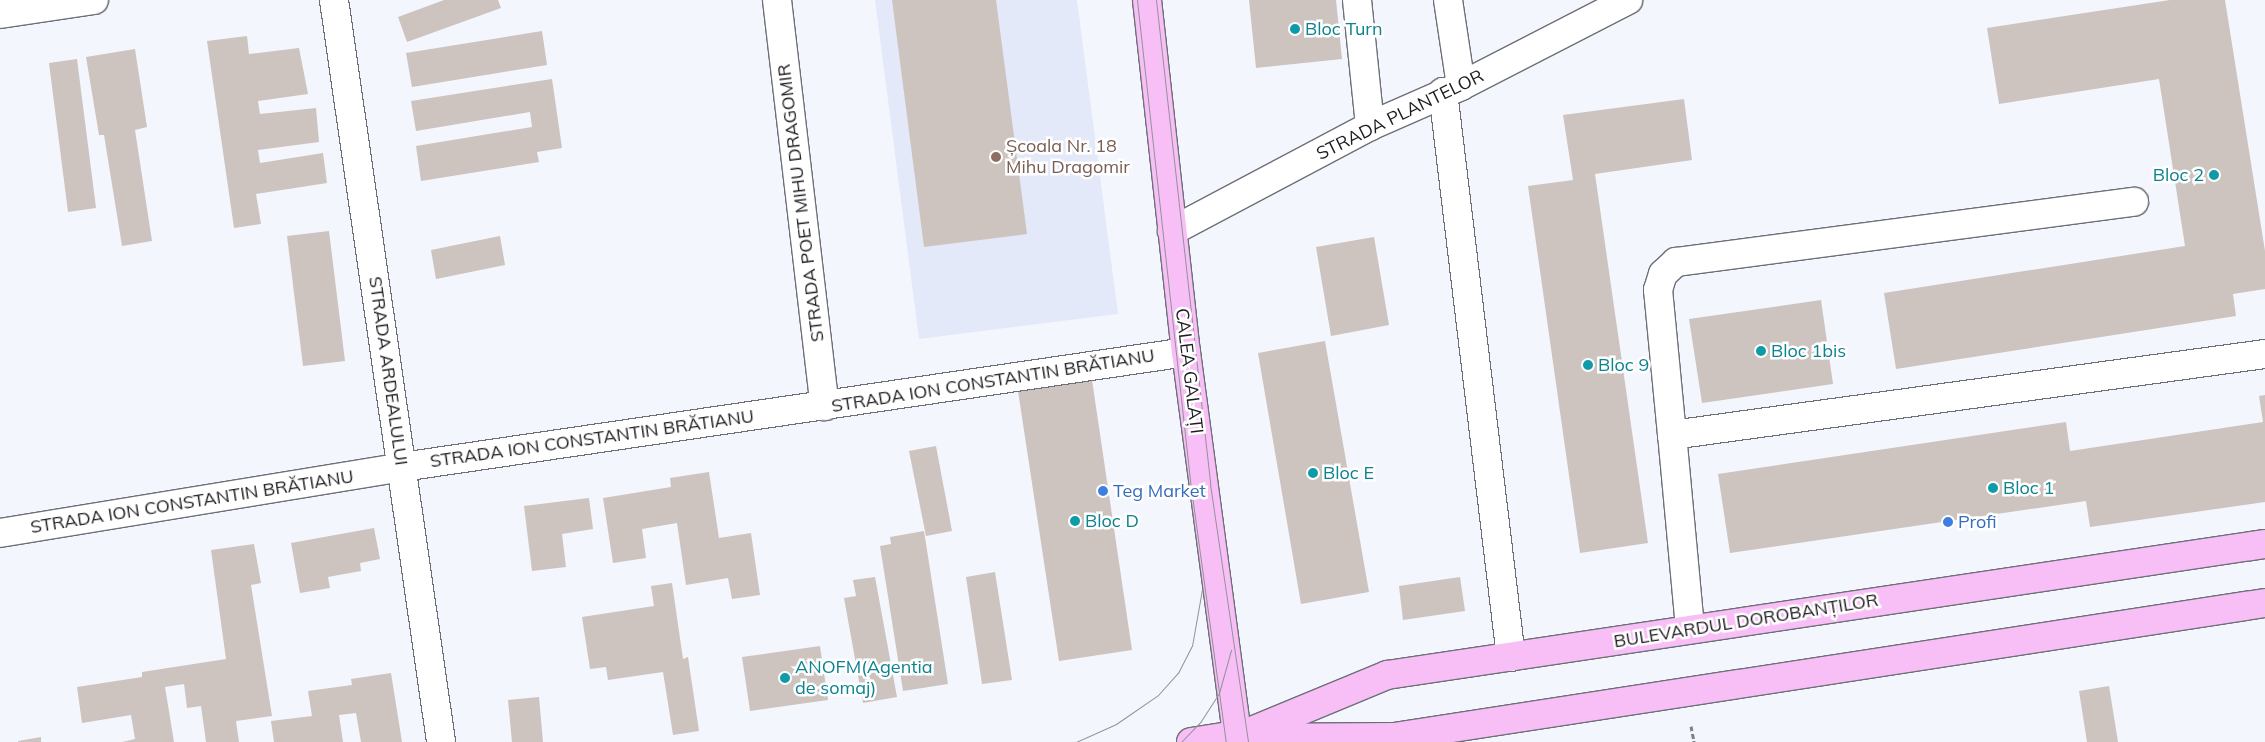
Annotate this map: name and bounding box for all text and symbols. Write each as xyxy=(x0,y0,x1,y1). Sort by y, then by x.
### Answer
place label: Bloc Turn xyxy=(1305,18,1382,40)
marker: Bloc Turn xyxy=(1289,23,1301,35)
street label: STRADA POET MIHU DRAGOMIR xyxy=(773,63,829,343)
street label: STRADA PLANTELOR xyxy=(1313,65,1487,165)
place label: Școala Nr. 18 Mihu Dragomir xyxy=(1006,136,1130,178)
marker: Școala Nr. 18 Mihu Dragomir xyxy=(990,151,1002,163)
place label: Bloc 2 xyxy=(2153,164,2204,186)
marker: Bloc 2 xyxy=(2208,169,2220,181)
street label: STRADA ARDEALULUI xyxy=(364,275,412,467)
street label: CALEA GALAȚI xyxy=(1171,307,1207,435)
place label: Bloc 1bis xyxy=(1771,340,1846,362)
street label: STRADA ION CONSTANTIN BRĂTIANU xyxy=(830,345,1156,417)
marker: Bloc 1bis xyxy=(1755,345,1767,357)
place label: Bloc 9 xyxy=(1598,354,1649,376)
marker: Bloc 9 xyxy=(1582,359,1594,371)
street label: STRADA ION CONSTANTIN BRĂTIANU xyxy=(429,406,755,472)
place label: Bloc E xyxy=(1323,462,1374,484)
street label: STRADA ION CONSTANTIN BRĂTIANU xyxy=(29,466,355,538)
marker: Bloc E xyxy=(1307,467,1319,479)
place label: Bloc 1 xyxy=(2003,477,2054,499)
place label: Teg Market xyxy=(1113,480,1206,502)
marker: Bloc 1 xyxy=(1987,482,1999,494)
marker: Teg Market xyxy=(1097,485,1109,497)
place label: Bloc D xyxy=(1085,510,1139,532)
place label: Profi xyxy=(1958,511,1996,533)
marker: Bloc D xyxy=(1069,515,1081,527)
marker: Profi xyxy=(1942,516,1954,528)
street label: BULEVARDUL DOROBANȚILOR xyxy=(1612,589,1880,653)
place label: ANOFM(Agentia de somaj) xyxy=(795,657,933,700)
marker: ANOFM(Agentia de somaj) xyxy=(779,672,791,684)

